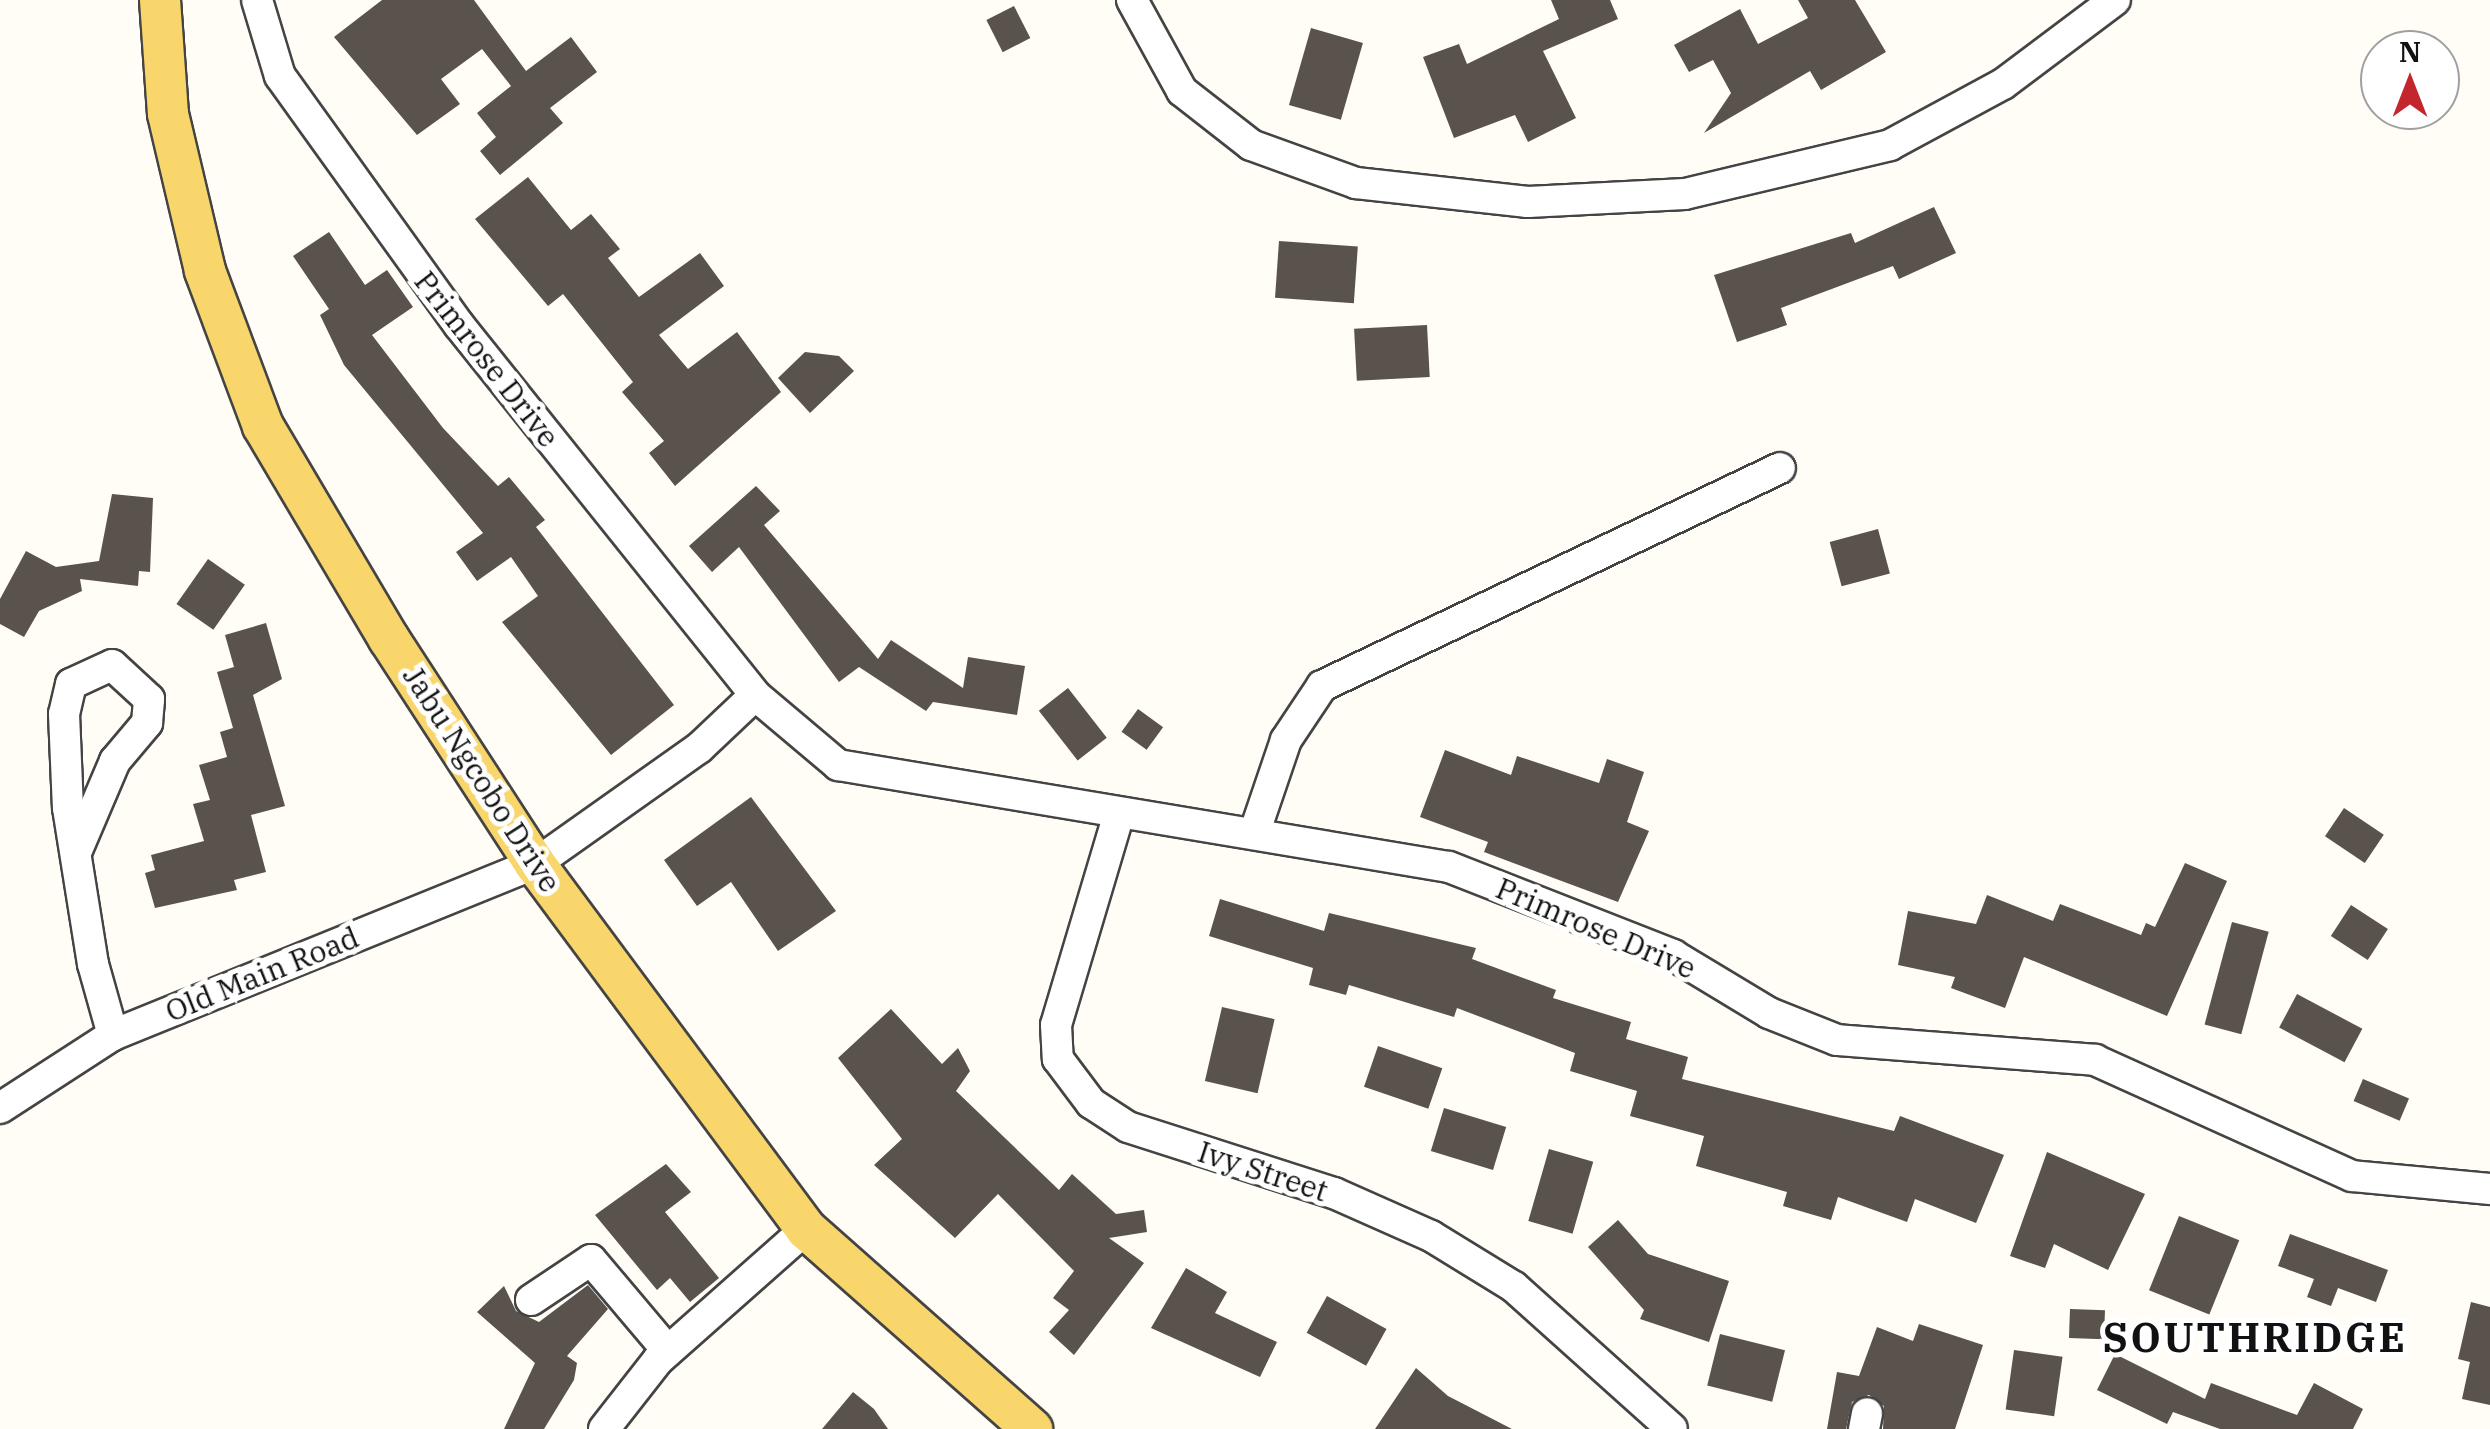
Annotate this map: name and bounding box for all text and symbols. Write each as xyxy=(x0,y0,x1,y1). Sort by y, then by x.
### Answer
north arrow xyxy=(2360,30,2460,130)
text: N xyxy=(2399,33,2421,70)
street label: Primrose Drive xyxy=(407,264,567,454)
street label: Jabu Ngcobo Drive xyxy=(396,659,568,899)
street label: Primrose Drive xyxy=(1491,870,1701,986)
street label: Old Main Road xyxy=(160,919,364,1029)
street label: Ivy Street xyxy=(1194,1133,1332,1209)
district label: SOUTHRIDGE xyxy=(2103,1313,2407,1361)

